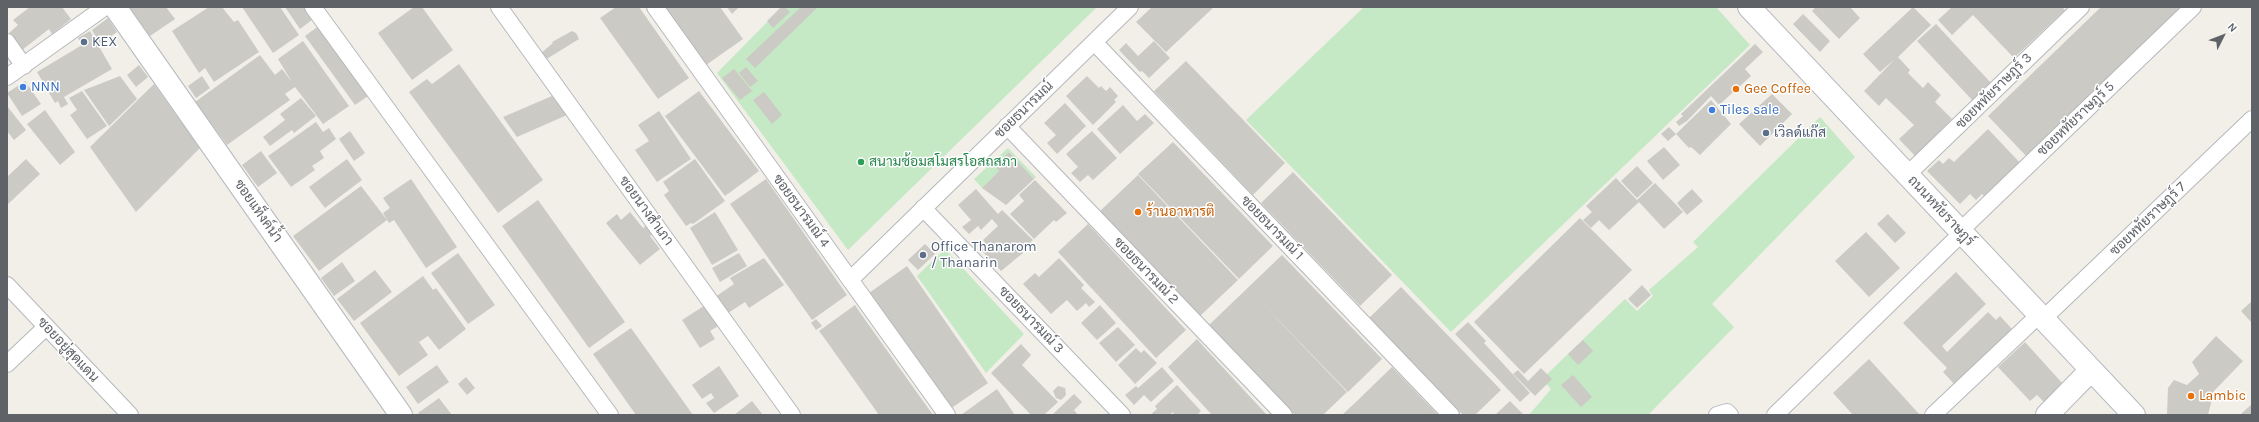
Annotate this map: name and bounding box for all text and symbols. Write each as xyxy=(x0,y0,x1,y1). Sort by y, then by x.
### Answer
north arrow xyxy=(2203,16,2243,56)
text: N xyxy=(2225,20,2240,35)
place label: KEX xyxy=(92,34,117,50)
marker: KEX xyxy=(79,37,89,47)
street label: ซอยหทัยราษฎร์ 3 xyxy=(1952,49,2036,133)
street label: ซอยธนารมณ์ xyxy=(991,78,1057,142)
street label: ซอยหทัยราษฎร์ 5 xyxy=(2034,78,2118,160)
place label: NNN xyxy=(31,79,60,95)
place label: Gee Coffee xyxy=(1744,81,1811,97)
marker: NNN xyxy=(18,82,28,92)
marker: Gee Coffee xyxy=(1731,84,1741,94)
place label: Tiles sale xyxy=(1720,102,1779,118)
marker: Tiles sale xyxy=(1707,105,1717,115)
place label: เวิลด์แก๊ส xyxy=(1774,125,1826,141)
marker: เวิลด์แก๊ส xyxy=(1761,128,1771,138)
place label: สนามซ้อมสโมสรโอสถสภา xyxy=(869,154,1017,170)
marker: สนามซ้อมสโมสรโอสถสภา xyxy=(856,157,866,167)
street label: ซอยธนารมณ์ 4 xyxy=(769,171,833,251)
street label: ถนนหทัยราษฎร์ xyxy=(1904,172,1978,250)
street label: ซอยนางสำเภา xyxy=(615,173,677,249)
street label: ซอยแท็งค์น้ำ xyxy=(230,176,286,246)
street label: ซอยหทัยราษฎร์ 7 xyxy=(2106,178,2190,260)
street label: ซอยธนารมณ์ 1 xyxy=(1237,192,1307,264)
place label: ร้านอาหารติ xyxy=(1146,204,1214,220)
marker: ร้านอาหารติ xyxy=(1133,207,1143,217)
street label: ซอยธนารมณ์ 2 xyxy=(1110,234,1182,308)
place label: Office Thanarom / Thanarin xyxy=(931,239,1037,272)
marker: Office Thanarom / Thanarin xyxy=(918,250,928,260)
street label: ซอยธนารมณ์ 3 xyxy=(995,283,1067,357)
street label: ซอยอยู่สุดแดน xyxy=(34,314,102,386)
place label: Lambic xyxy=(2199,388,2246,404)
marker: Lambic xyxy=(2186,391,2196,401)

